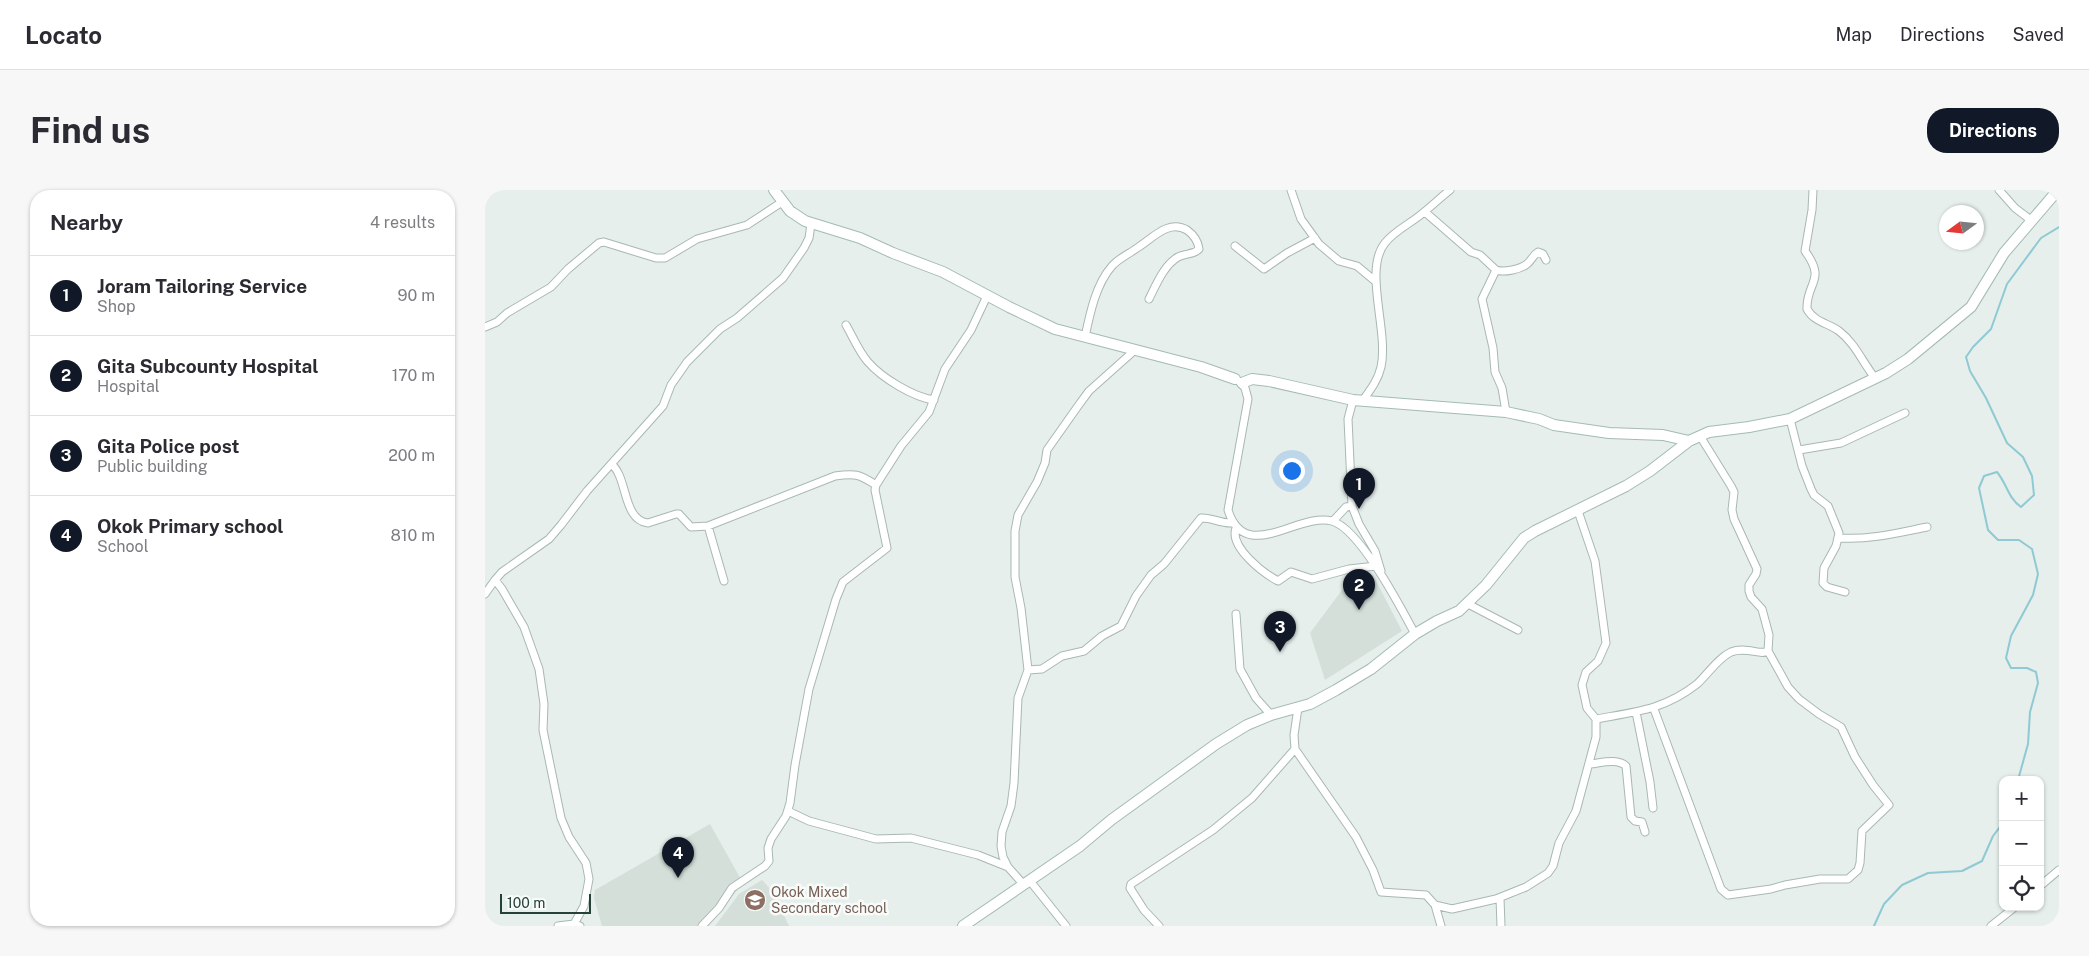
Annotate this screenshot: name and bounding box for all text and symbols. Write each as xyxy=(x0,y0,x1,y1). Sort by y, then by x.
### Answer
text: Locato xyxy=(25,21,102,49)
text: Map xyxy=(1835,24,1872,45)
text: Directions xyxy=(1900,24,1985,45)
text: Saved xyxy=(2013,24,2064,45)
button: Directions xyxy=(1927,108,2059,153)
text: Find us xyxy=(30,110,150,151)
north arrow xyxy=(1939,205,1984,250)
text: Nearby xyxy=(50,210,123,235)
text: 4 results xyxy=(370,213,435,232)
text: Joram Tailoring Service xyxy=(97,275,307,297)
text: 1 xyxy=(63,286,69,305)
text: 90 m xyxy=(398,286,435,305)
text: Shop xyxy=(97,297,136,316)
text: Gita Subcounty Hospital xyxy=(97,355,319,377)
text: 2 xyxy=(61,366,71,385)
text: 170 m xyxy=(392,366,435,385)
text: Hospital xyxy=(97,377,160,396)
text: Gita Police post xyxy=(97,435,240,457)
text: 3 xyxy=(61,446,71,465)
text: 200 m xyxy=(388,446,435,465)
text: Public building xyxy=(97,457,208,476)
your location xyxy=(1279,458,1305,484)
pin: 1 xyxy=(1343,468,1375,509)
text: Okok Primary school xyxy=(97,515,284,537)
text: 4 xyxy=(61,526,71,545)
text: 810 m xyxy=(391,526,435,545)
text: School xyxy=(97,537,148,556)
pin: 2 xyxy=(1343,569,1375,610)
pin: 3 xyxy=(1264,611,1296,652)
map controls xyxy=(1999,776,2044,911)
button: + xyxy=(1999,776,2044,821)
button: − xyxy=(1999,821,2044,866)
pin: 4 xyxy=(662,837,694,878)
button: locate xyxy=(1999,866,2044,911)
place label: Okok Mixed Secondary school xyxy=(771,884,887,916)
school or university icon: Okok Mixed Secondary school xyxy=(743,888,767,912)
scale bar xyxy=(500,891,591,914)
text: 100 m xyxy=(507,895,545,911)

